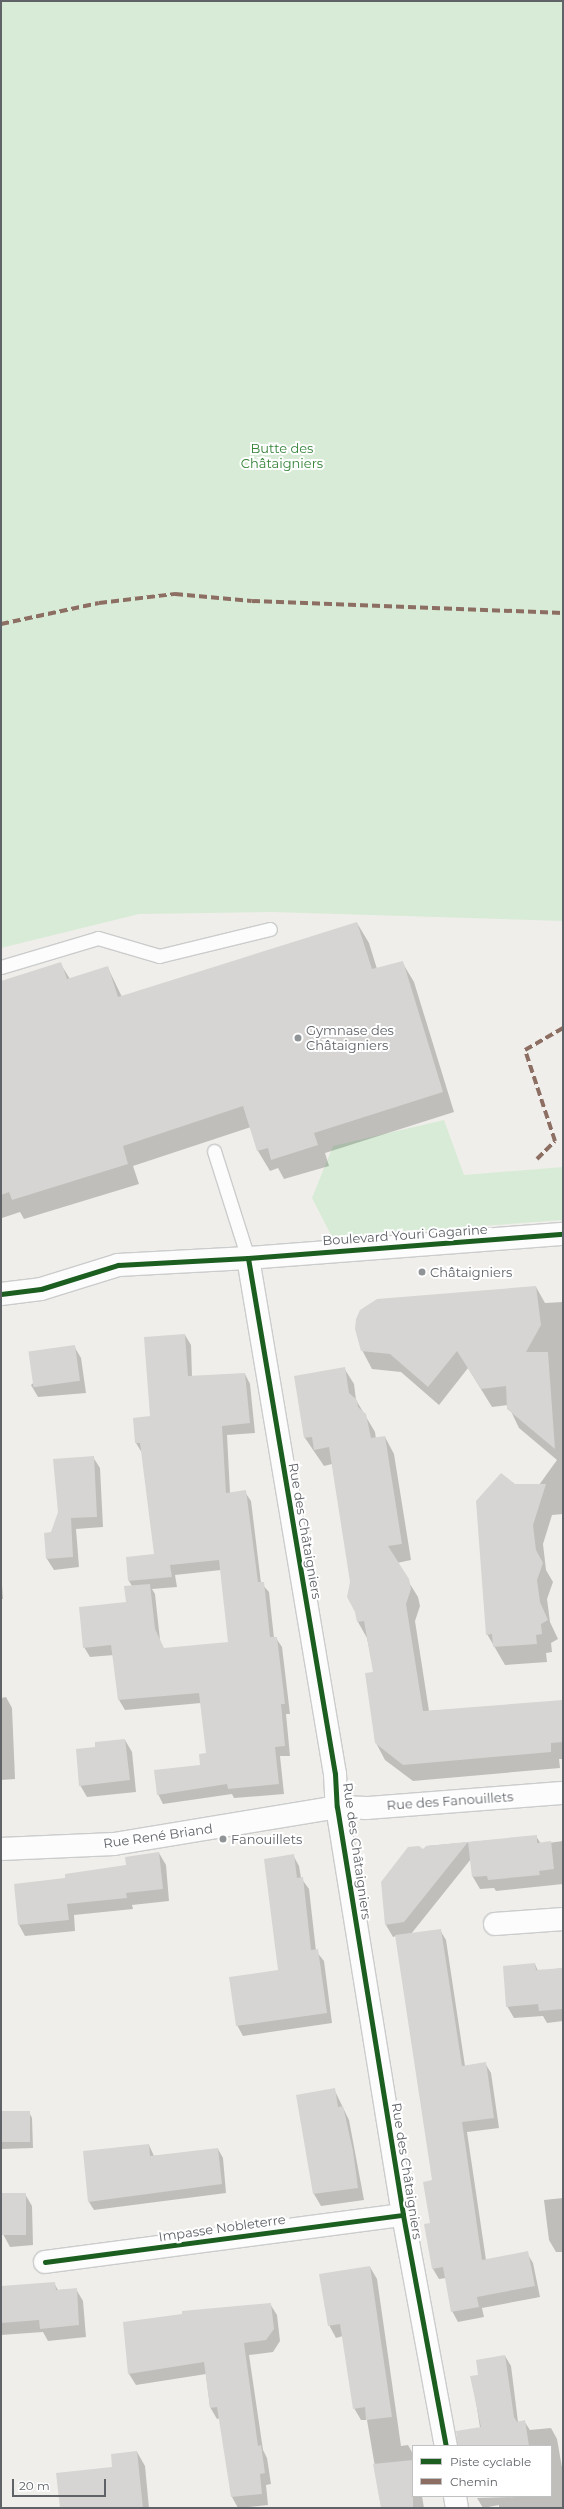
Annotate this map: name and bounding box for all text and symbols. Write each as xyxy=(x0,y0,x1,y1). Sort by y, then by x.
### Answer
park label: Butte des Châtaigniers xyxy=(241,441,323,472)
place label: Gymnase des Châtaigniers xyxy=(306,1023,394,1054)
marker: Gymnase des Châtaigniers xyxy=(293,1033,303,1043)
street label: Boulevard Youri Gagarine xyxy=(322,1221,488,1249)
place label: Châtaigniers xyxy=(430,1264,512,1280)
marker: Châtaigniers xyxy=(417,1267,427,1277)
street label: Rue des Châtaigniers xyxy=(285,1462,325,1600)
street label: Rue des Châtaigniers xyxy=(340,1781,374,1921)
street label: Rue des Fanouillets xyxy=(386,1789,514,1813)
street label: Rue René Briand xyxy=(102,1821,214,1851)
place label: Fanouillets xyxy=(231,1831,302,1847)
marker: Fanouillets xyxy=(218,1834,228,1844)
street label: Rue des Châtaigniers xyxy=(388,2102,426,2240)
street label: Impasse Nobleterre xyxy=(158,2211,286,2245)
legend xyxy=(412,2445,552,2497)
text: Piste cyclable xyxy=(450,2454,531,2469)
scale bar xyxy=(14,2471,108,2497)
text: Chemin xyxy=(450,2474,498,2489)
text: 20 m xyxy=(19,2478,50,2493)

